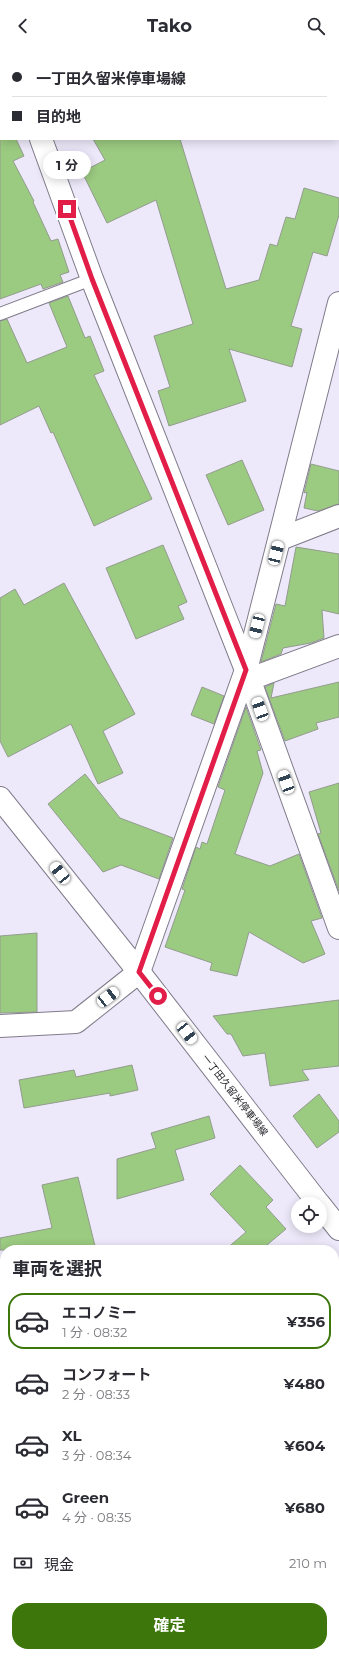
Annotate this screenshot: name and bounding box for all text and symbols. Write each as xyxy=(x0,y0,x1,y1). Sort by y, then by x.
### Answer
icon: back xyxy=(12,15,34,37)
text: Tako xyxy=(147,15,192,37)
icon: search xyxy=(305,15,327,37)
text: 一丁田久留米停車場線 xyxy=(36,69,186,88)
text: 目的地 xyxy=(36,107,81,126)
callout: 1 分 xyxy=(43,151,91,179)
text: 1 分 xyxy=(56,157,78,173)
route end xyxy=(58,200,76,218)
car xyxy=(267,540,285,566)
car xyxy=(248,613,266,639)
car xyxy=(250,696,270,722)
car xyxy=(276,769,296,795)
car xyxy=(48,860,72,886)
car xyxy=(95,985,121,1009)
route start xyxy=(149,987,167,1005)
car xyxy=(175,1020,199,1046)
street label: 一丁田久留米停車場線 xyxy=(199,1052,271,1138)
map controls xyxy=(291,1197,327,1233)
button: locate xyxy=(291,1197,327,1233)
text: 車両を選択 xyxy=(12,1258,102,1280)
icon: car xyxy=(14,1303,50,1339)
text: エコノミー xyxy=(62,1303,137,1322)
text: ¥356 xyxy=(287,1312,325,1331)
text: 1 分 · 08:32 xyxy=(62,1324,128,1340)
icon: car xyxy=(14,1365,50,1401)
text: コンフォート xyxy=(62,1365,152,1384)
text: ¥480 xyxy=(284,1374,325,1393)
text: 2 分 · 08:33 xyxy=(62,1386,130,1402)
text: XL xyxy=(62,1426,81,1445)
icon: car xyxy=(14,1427,50,1463)
text: ¥604 xyxy=(284,1436,325,1455)
text: 3 分 · 08:34 xyxy=(62,1447,131,1463)
text: Green xyxy=(62,1488,109,1507)
icon: car xyxy=(14,1489,50,1525)
text: ¥680 xyxy=(285,1498,325,1517)
text: 4 分 · 08:35 xyxy=(62,1509,131,1525)
icon: cash xyxy=(12,1552,34,1574)
text: 現金 xyxy=(44,1555,74,1574)
text: 210 m xyxy=(289,1555,327,1571)
button: 確定 xyxy=(12,1603,327,1649)

